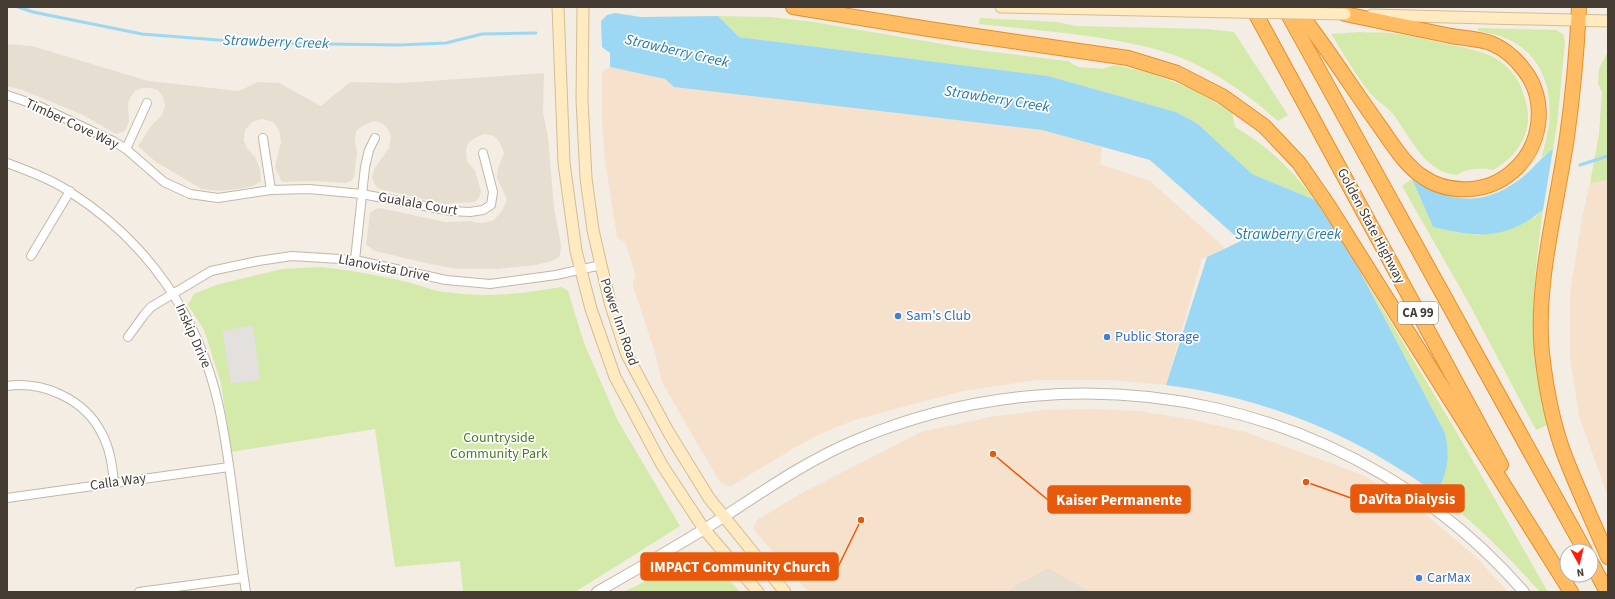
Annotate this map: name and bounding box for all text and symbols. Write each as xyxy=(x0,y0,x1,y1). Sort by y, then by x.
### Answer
water label: Strawberry Creek xyxy=(623,29,732,73)
water label: Strawberry Creek xyxy=(223,30,330,54)
water label: Strawberry Creek xyxy=(943,80,1052,118)
street label: Timber Cove Way xyxy=(22,94,122,155)
street label: Golden State Highway xyxy=(1332,165,1410,288)
street label: Gualala Court xyxy=(377,187,459,221)
water label: Strawberry Creek xyxy=(1235,224,1342,245)
street label: Llanovista Drive xyxy=(337,249,432,287)
street label: Power Inn Road xyxy=(595,275,643,369)
street label: Inskip Drive xyxy=(170,301,216,371)
road number: CA 99 xyxy=(1398,302,1438,324)
place label: Sam's Club xyxy=(906,306,971,326)
marker: Sam's Club xyxy=(893,311,903,321)
place label: Public Storage xyxy=(1115,327,1199,347)
marker: Public Storage xyxy=(1102,332,1112,342)
park label: Countryside Community Park xyxy=(450,428,548,464)
street label: Calla Way xyxy=(89,468,148,496)
callout: DaVita Dialysis xyxy=(1351,485,1464,512)
callout: Kaiser Permanente xyxy=(1048,486,1190,513)
text: DaVita Dialysis xyxy=(1359,489,1456,510)
text: Kaiser Permanente xyxy=(1056,490,1182,511)
north arrow xyxy=(1559,543,1599,583)
callout: IMPACT Community Church xyxy=(641,553,838,580)
text: IMPACT Community Church xyxy=(650,557,830,578)
text: N xyxy=(1576,564,1585,580)
place label: CarMax xyxy=(1427,568,1471,588)
marker: CarMax xyxy=(1414,573,1424,583)

